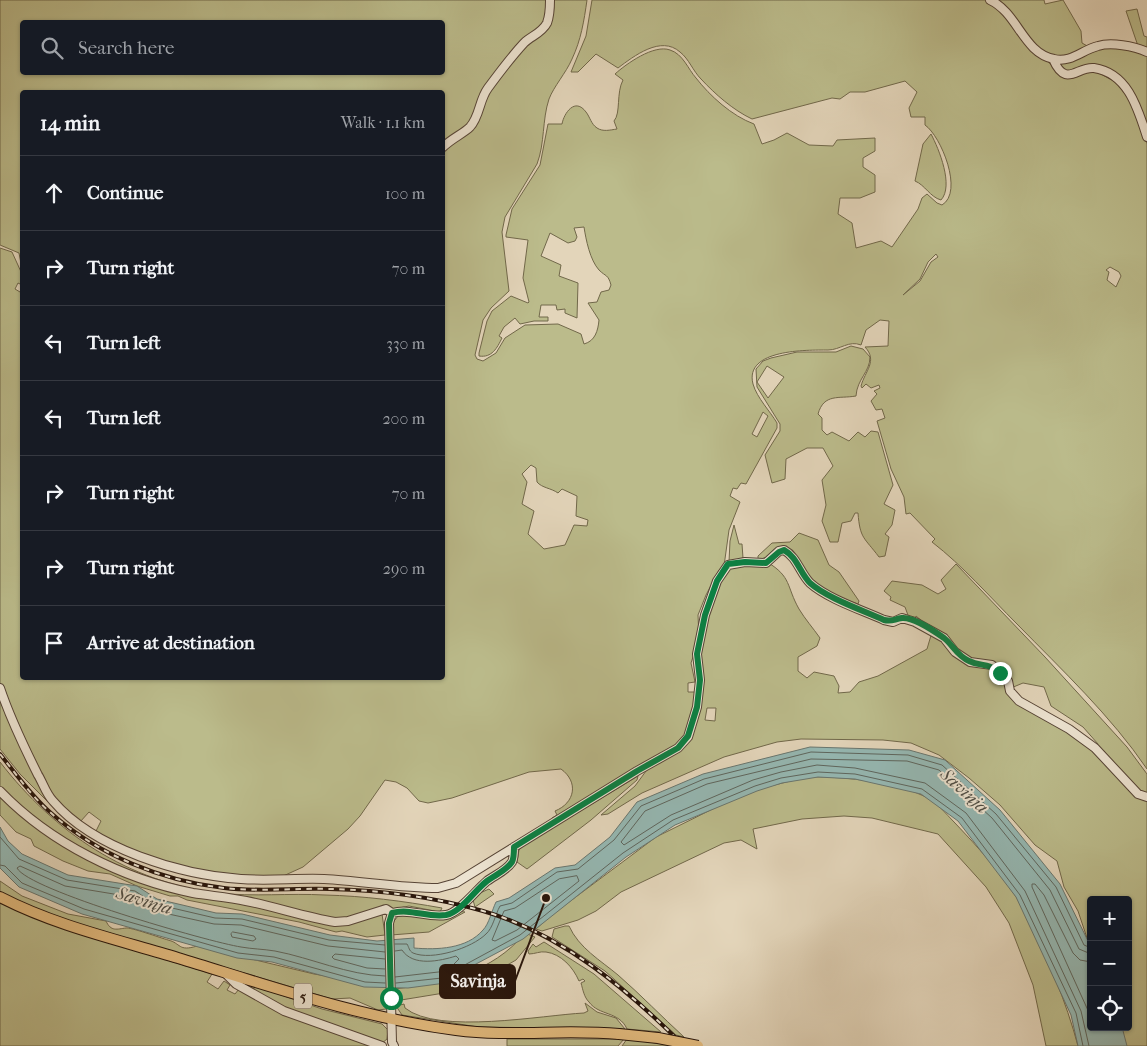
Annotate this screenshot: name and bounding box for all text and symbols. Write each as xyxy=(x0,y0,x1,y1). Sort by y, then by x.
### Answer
search box xyxy=(20,20,445,75)
icon: search xyxy=(38,34,66,62)
text: Search here xyxy=(78,37,174,59)
text: 14 min xyxy=(40,111,100,135)
text: Walk · 1.1 km xyxy=(341,113,425,132)
icon: ahead xyxy=(40,179,68,207)
text: Continue xyxy=(87,182,163,204)
text: 100 m xyxy=(385,184,425,203)
icon: right xyxy=(40,254,68,282)
text: Turn right xyxy=(87,257,174,279)
text: 70 m xyxy=(392,259,425,278)
icon: left xyxy=(40,329,68,357)
text: Turn left xyxy=(87,332,161,354)
text: 330 m xyxy=(386,334,425,353)
icon: left xyxy=(40,404,68,432)
text: Turn left xyxy=(87,407,161,429)
text: 200 m xyxy=(382,409,425,428)
icon: right xyxy=(40,479,68,507)
text: Turn right xyxy=(87,482,174,504)
text: 70 m xyxy=(392,484,425,503)
icon: right xyxy=(40,554,68,582)
text: Turn right xyxy=(87,557,174,579)
text: 290 m xyxy=(383,559,425,578)
icon: arrive xyxy=(40,629,68,657)
text: Arrive at destination xyxy=(87,632,255,654)
route end xyxy=(989,662,1012,685)
water label: Savinja xyxy=(935,763,992,818)
water label: Savinja xyxy=(113,882,174,919)
map controls xyxy=(1087,896,1132,1031)
button: + xyxy=(1087,896,1132,941)
button: − xyxy=(1087,941,1132,986)
callout: Savinja xyxy=(440,965,515,998)
text: Savinja xyxy=(451,971,506,992)
road number: 5 xyxy=(294,984,312,1008)
button: locate xyxy=(1087,986,1132,1031)
route start xyxy=(380,987,403,1010)

